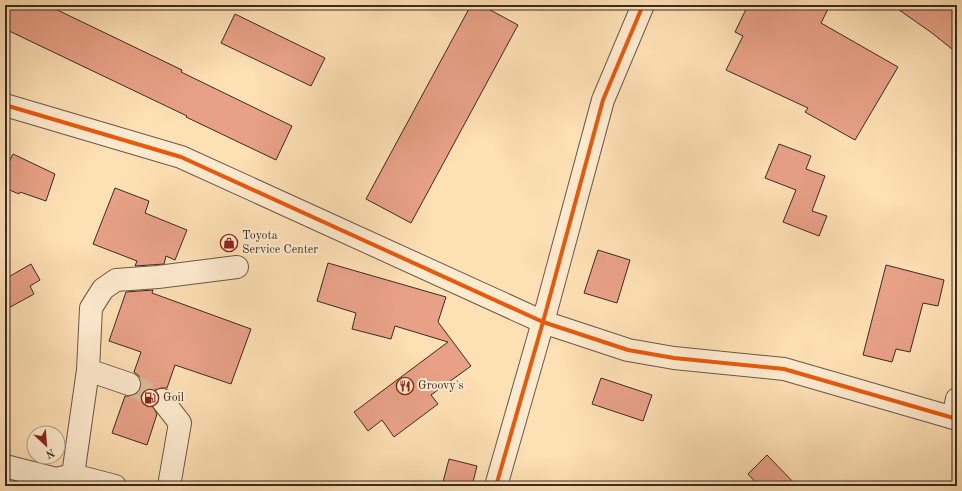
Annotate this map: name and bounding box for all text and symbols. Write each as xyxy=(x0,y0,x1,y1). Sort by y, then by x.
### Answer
place label: Toyota Service Center xyxy=(242,230,318,256)
shop icon: Toyota Service Center xyxy=(219,233,239,253)
restaurant icon: Groovy's xyxy=(395,376,415,396)
place label: Groovy's xyxy=(418,380,464,392)
fuel station icon: Goil xyxy=(140,388,160,408)
place label: Goil xyxy=(163,392,184,404)
north arrow xyxy=(26,425,66,465)
text: N xyxy=(43,446,56,460)

